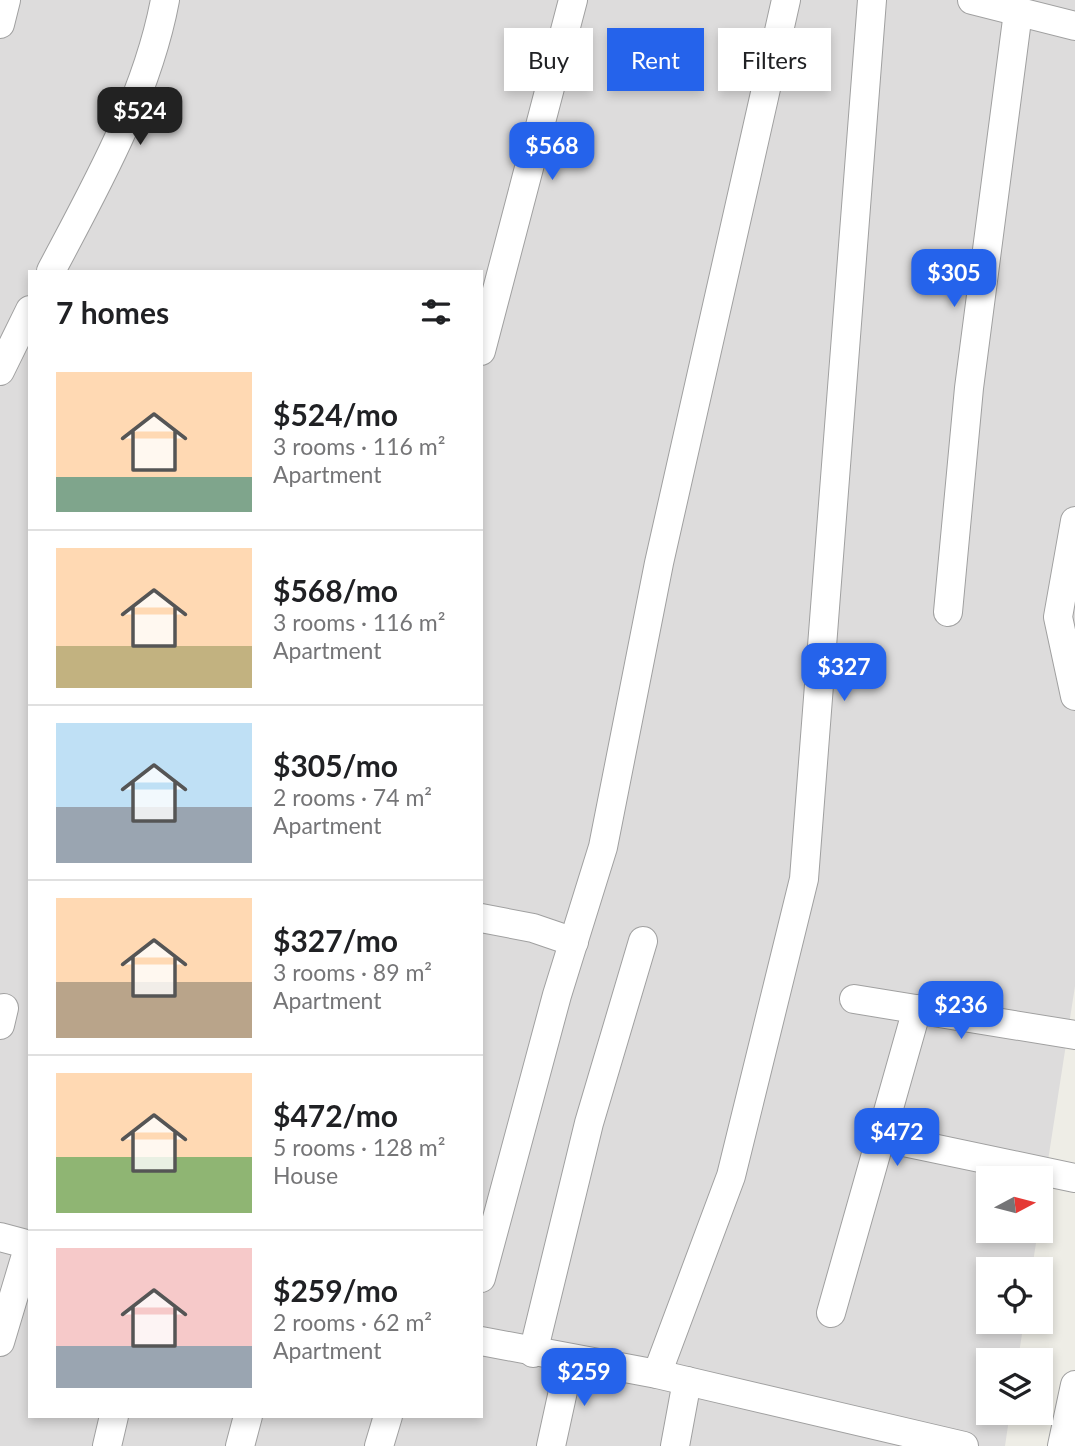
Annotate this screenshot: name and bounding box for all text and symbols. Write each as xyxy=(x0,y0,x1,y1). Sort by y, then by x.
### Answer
chip: Buy xyxy=(504,28,593,91)
chip: Rent xyxy=(607,28,704,91)
chip: Filters xyxy=(718,28,831,91)
pin: $524 xyxy=(99,88,181,147)
text: $524 xyxy=(113,96,167,124)
pin: $568 xyxy=(511,122,593,182)
text: $568 xyxy=(525,131,579,159)
pin: $305 xyxy=(913,250,995,309)
text: $305 xyxy=(927,258,981,286)
icon: filters xyxy=(417,293,455,331)
text: 7 homes xyxy=(56,294,169,330)
text: $524/mo xyxy=(273,396,398,432)
icon: home xyxy=(112,400,196,484)
text: 3 rooms · 116 m² xyxy=(273,432,445,460)
text: Apartment xyxy=(273,460,381,488)
text: $568/mo xyxy=(273,572,398,608)
icon: home xyxy=(112,576,196,660)
text: 3 rooms · 116 m² xyxy=(273,608,445,636)
text: Apartment xyxy=(273,636,381,664)
pin: $327 xyxy=(803,644,885,703)
text: $327 xyxy=(817,652,871,680)
text: $305/mo xyxy=(273,747,398,783)
icon: home xyxy=(112,751,196,835)
text: 2 rooms · 74 m² xyxy=(273,783,432,811)
text: Apartment xyxy=(273,811,381,839)
text: $327/mo xyxy=(273,922,398,958)
icon: home xyxy=(112,926,196,1010)
text: 3 rooms · 89 m² xyxy=(273,958,432,986)
pin: $236 xyxy=(920,982,1002,1041)
text: Apartment xyxy=(273,986,381,1014)
text: $236 xyxy=(934,990,988,1018)
text: $472/mo xyxy=(273,1097,398,1133)
icon: home xyxy=(112,1101,196,1185)
pin: $472 xyxy=(856,1108,938,1168)
text: $472 xyxy=(870,1117,924,1145)
text: 5 rooms · 128 m² xyxy=(273,1133,445,1161)
text: House xyxy=(273,1161,338,1189)
north arrow xyxy=(976,1166,1054,1242)
map controls xyxy=(976,1166,1053,1425)
button: locate xyxy=(976,1257,1053,1334)
text: $259/mo xyxy=(273,1272,398,1308)
icon: home xyxy=(112,1276,196,1360)
text: 2 rooms · 62 m² xyxy=(273,1308,432,1336)
text: Apartment xyxy=(273,1336,381,1364)
pin: $259 xyxy=(543,1348,625,1408)
button: layers xyxy=(976,1348,1053,1425)
text: $259 xyxy=(557,1357,611,1385)

